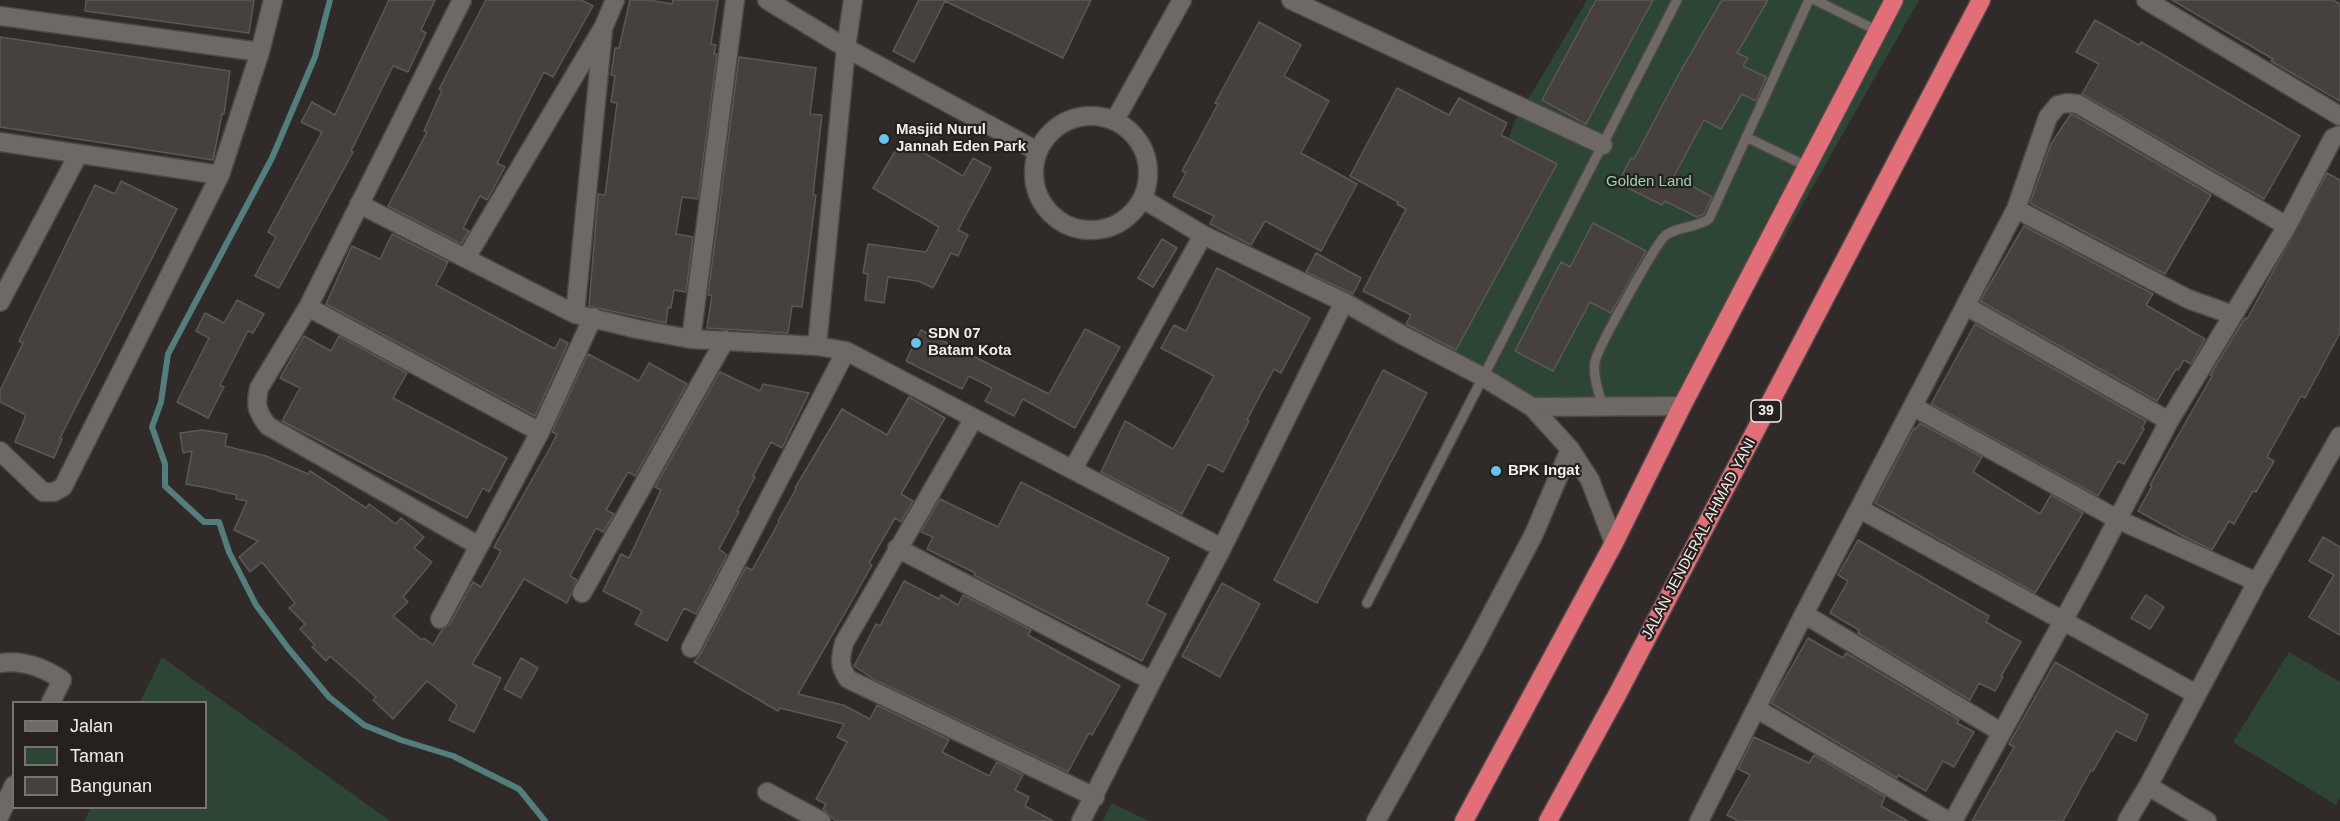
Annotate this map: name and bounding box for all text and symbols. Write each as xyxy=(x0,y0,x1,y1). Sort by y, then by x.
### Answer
place label: Masjid Nurul Jannah Eden Park xyxy=(896,121,1026,156)
marker: Masjid Nurul Jannah Eden Park xyxy=(877,132,891,146)
park label: Golden Land xyxy=(1606,173,1692,191)
place label: SDN 07 Batam Kota xyxy=(928,325,1011,360)
marker: SDN 07 Batam Kota xyxy=(909,336,923,350)
road number: 39 xyxy=(1751,400,1781,422)
street label: JALAN JENDERAL AHMAD YANI xyxy=(1638,435,1760,643)
place label: BPK Ingat xyxy=(1508,462,1580,480)
marker: BPK Ingat xyxy=(1489,464,1503,478)
legend xyxy=(12,701,207,809)
text: Jalan xyxy=(70,716,113,736)
text: Taman xyxy=(70,746,124,766)
text: Bangunan xyxy=(70,776,152,796)

